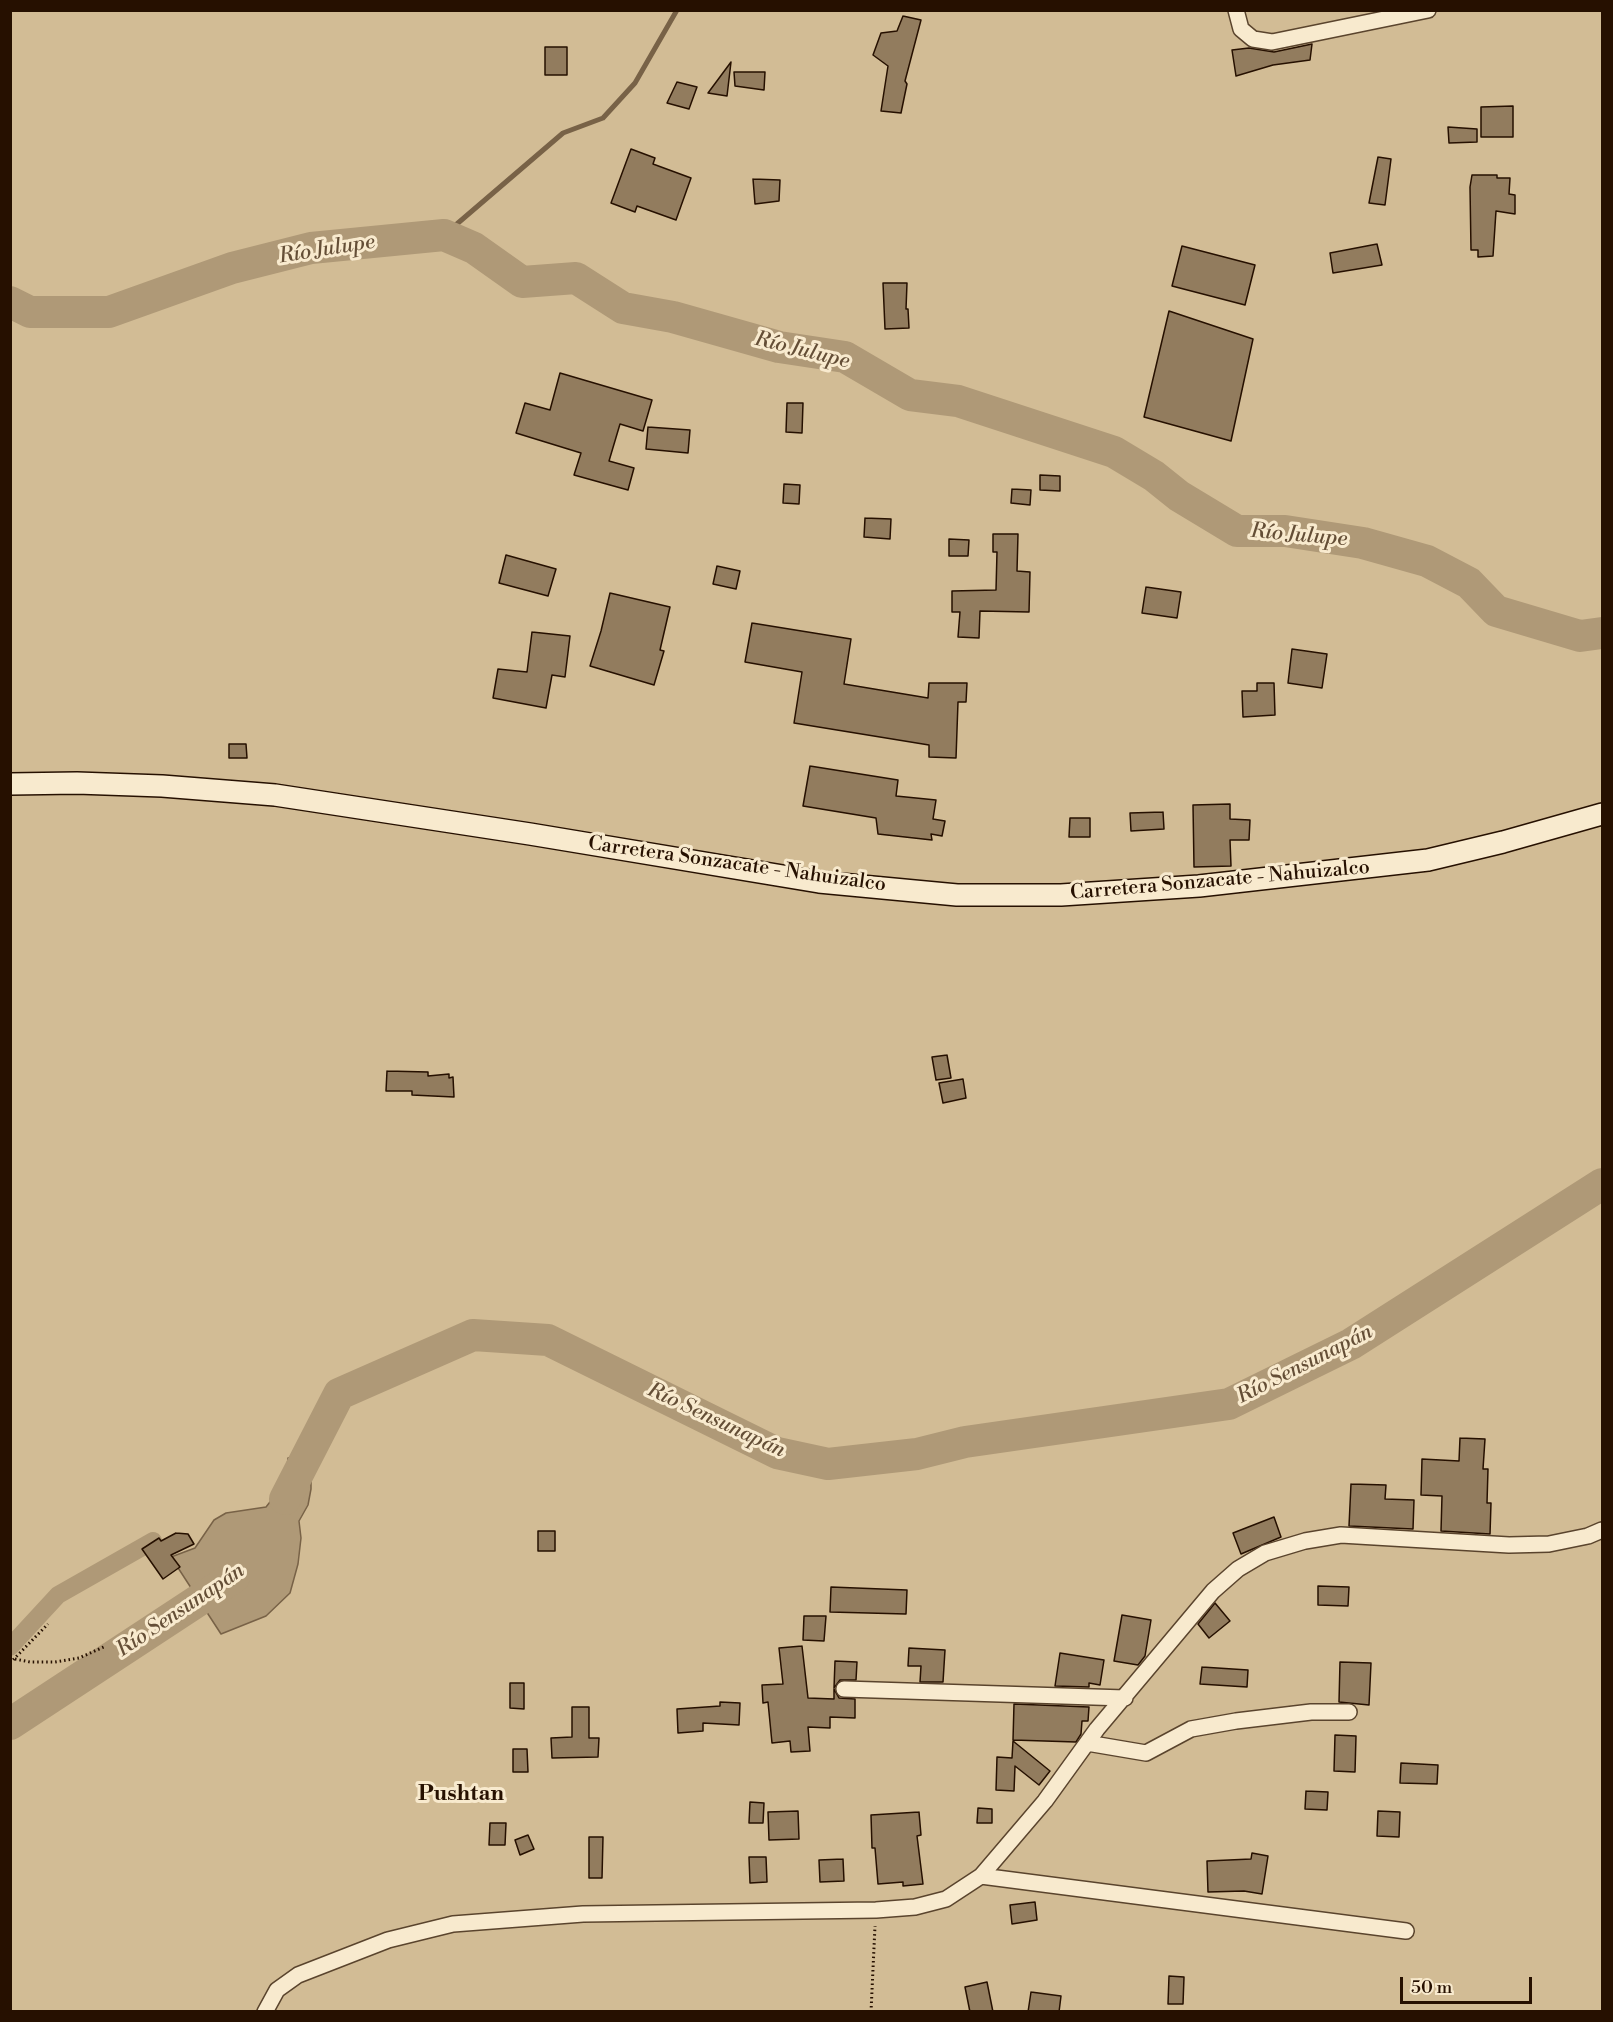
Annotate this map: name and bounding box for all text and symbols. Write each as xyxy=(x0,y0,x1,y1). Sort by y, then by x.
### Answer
water label: Río Julupe xyxy=(277,230,377,270)
water label: Río Julupe xyxy=(752,327,852,375)
water label: Río Julupe xyxy=(1250,519,1348,553)
street label: Carretera Sonzacate - Nahuizalco xyxy=(586,832,888,898)
street label: Carretera Sonzacate - Nahuizalco xyxy=(1069,856,1371,906)
water label: Río Sensunapán xyxy=(1233,1320,1377,1410)
water label: Río Sensunapán xyxy=(643,1378,789,1464)
water label: Río Sensunapán xyxy=(112,1559,250,1663)
district label: Pushtan xyxy=(418,1782,504,1808)
scale bar xyxy=(1403,1965,1535,2003)
text: 50 m xyxy=(1411,1976,1452,1999)

